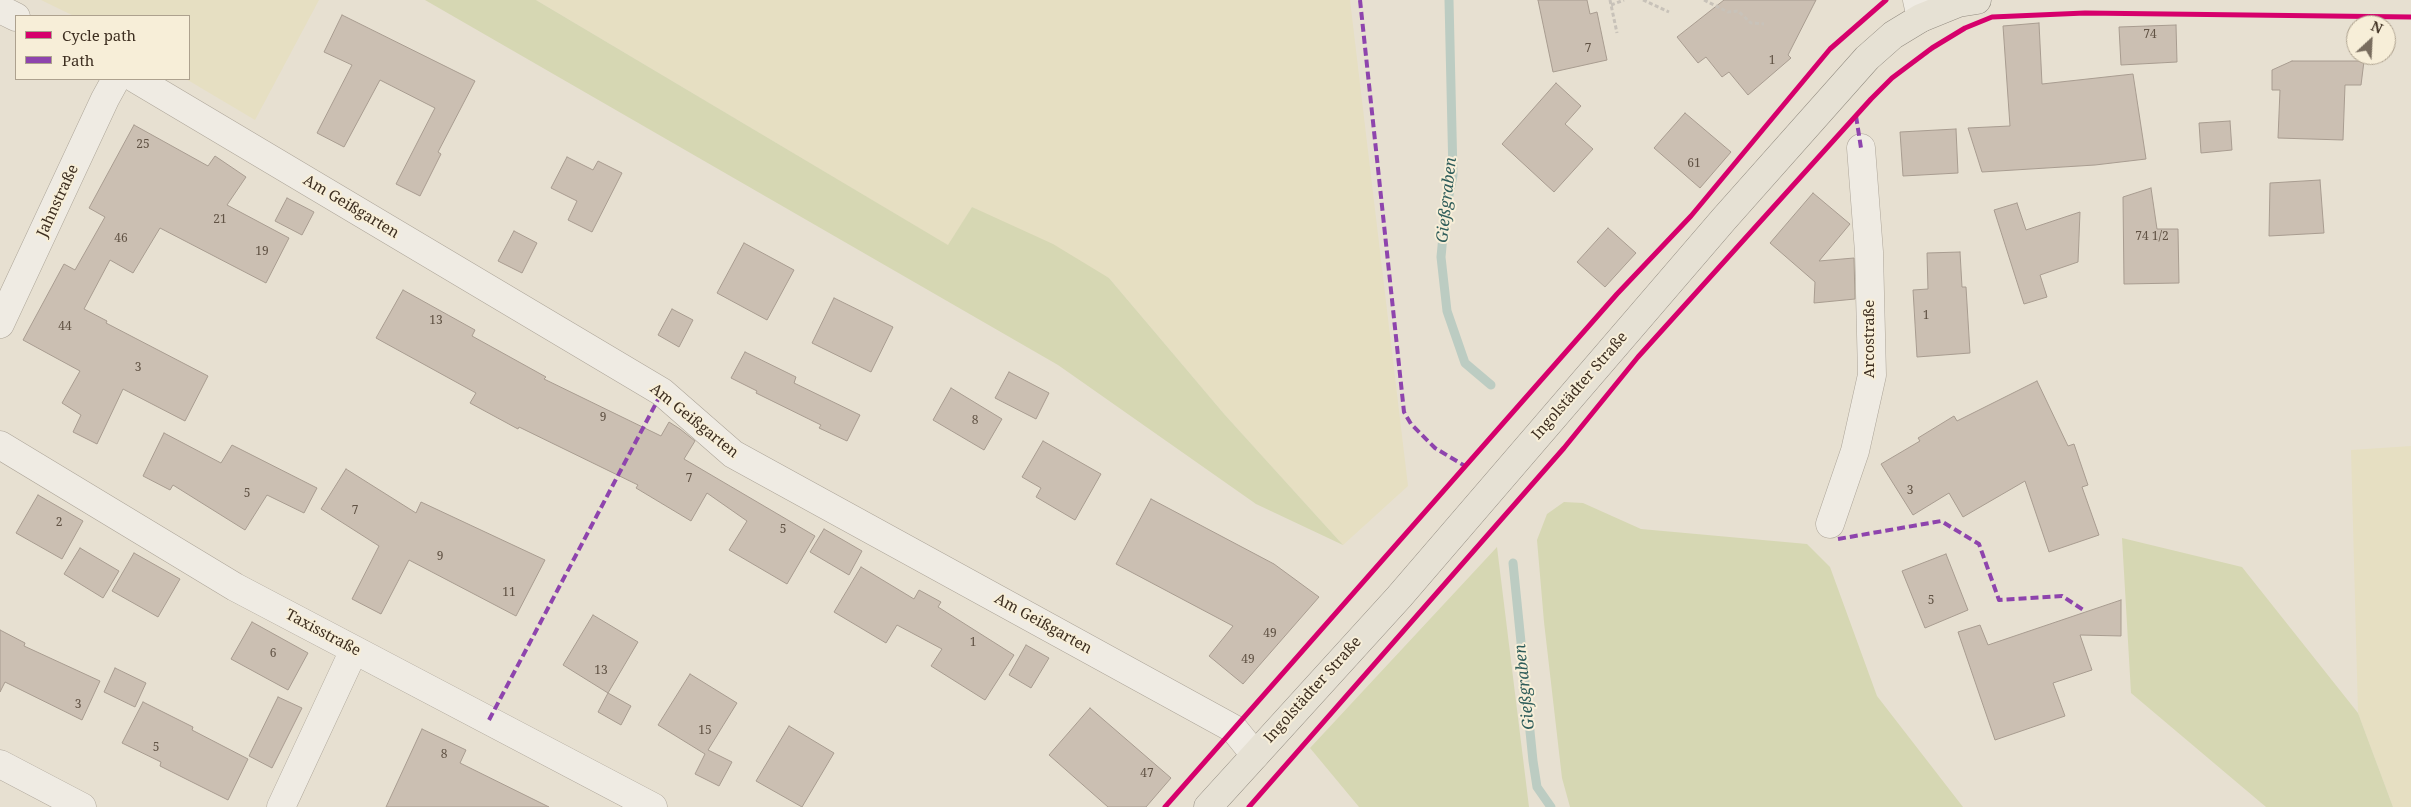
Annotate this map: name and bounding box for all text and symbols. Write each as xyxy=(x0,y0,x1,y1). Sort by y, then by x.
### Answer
legend xyxy=(15,15,190,80)
north arrow xyxy=(2346,15,2396,65)
text: N xyxy=(2368,16,2386,38)
text: Cycle path xyxy=(62,25,136,45)
house number: 74 xyxy=(2143,28,2157,42)
house number: 7 xyxy=(1585,42,1591,56)
text: Path xyxy=(62,50,94,70)
house number: 1 xyxy=(1769,54,1775,68)
house number: 25 xyxy=(136,138,150,152)
water label: Gießgraben xyxy=(1433,156,1461,244)
house number: 61 xyxy=(1687,157,1701,171)
street label: Jahnstraße xyxy=(33,162,83,240)
street label: Am Geißgarten xyxy=(300,171,402,243)
house number: 21 xyxy=(213,213,227,227)
house number: 74 1/2 xyxy=(2135,230,2169,244)
house number: 46 xyxy=(114,232,128,246)
house number: 19 xyxy=(255,245,269,259)
street label: Arcostraße xyxy=(1861,300,1879,378)
house number: 1 xyxy=(1923,309,1929,323)
house number: 13 xyxy=(429,314,443,328)
house number: 44 xyxy=(58,320,72,334)
street label: Ingolstädter Straße xyxy=(1528,328,1632,444)
house number: 3 xyxy=(135,361,141,375)
street label: Am Geißgarten xyxy=(646,380,742,462)
house number: 9 xyxy=(600,411,606,425)
house number: 8 xyxy=(972,414,978,428)
house number: 7 xyxy=(686,472,692,486)
house number: 3 xyxy=(1907,484,1913,498)
house number: 5 xyxy=(244,487,250,501)
house number: 7 xyxy=(352,504,358,518)
house number: 2 xyxy=(56,516,62,530)
house number: 5 xyxy=(780,523,786,537)
house number: 9 xyxy=(437,550,443,564)
house number: 11 xyxy=(502,586,516,600)
street label: Am Geißgarten xyxy=(991,590,1095,658)
house number: 5 xyxy=(1928,594,1934,608)
street label: Taxisstraße xyxy=(282,606,364,660)
house number: 49 xyxy=(1263,627,1277,641)
street label: Ingolstädter Straße xyxy=(1261,633,1365,747)
house number: 1 xyxy=(970,636,976,650)
water label: Gießgraben xyxy=(1511,643,1539,731)
house number: 6 xyxy=(270,647,276,661)
house number: 49 xyxy=(1241,653,1255,667)
house number: 13 xyxy=(594,664,608,678)
house number: 3 xyxy=(75,698,81,712)
house number: 15 xyxy=(698,724,712,738)
house number: 5 xyxy=(153,741,159,755)
house number: 8 xyxy=(441,748,447,762)
house number: 47 xyxy=(1140,767,1154,781)

